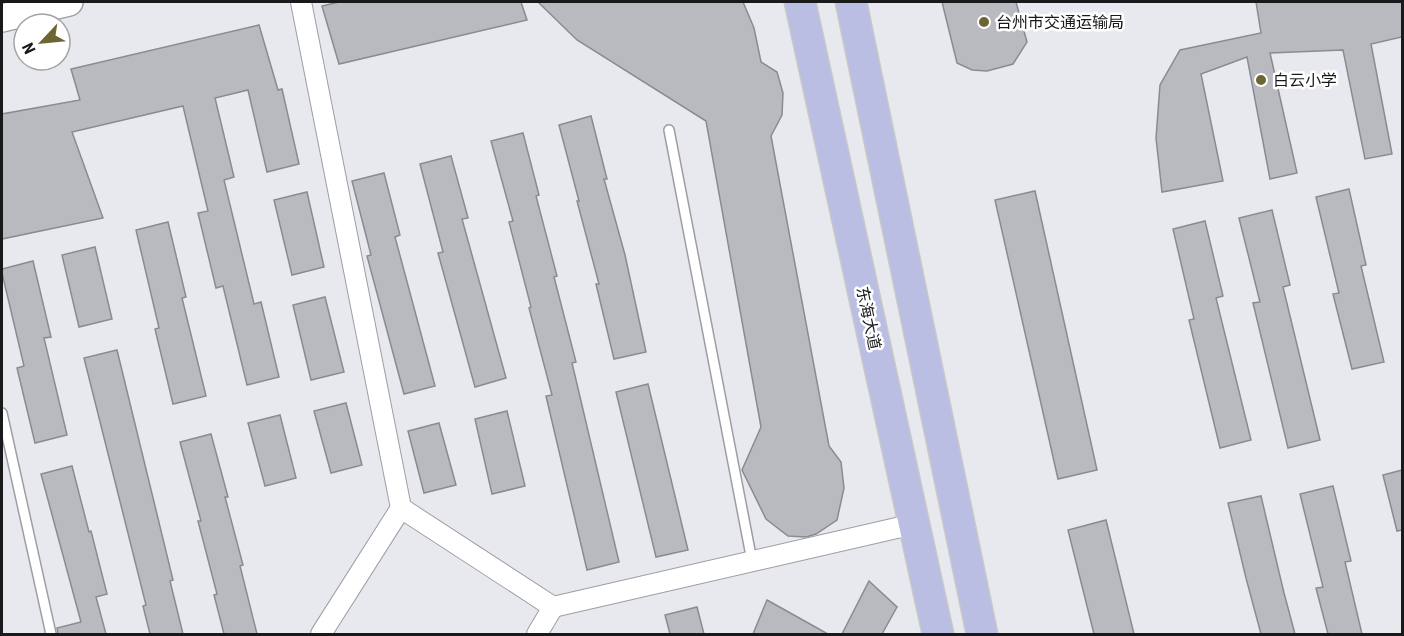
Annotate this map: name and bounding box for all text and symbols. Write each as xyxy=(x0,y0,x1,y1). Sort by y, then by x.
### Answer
north arrow xyxy=(12,12,72,72)
place label: 台州市交通运输局 xyxy=(996,13,1124,32)
marker: 台州市交通运输局 xyxy=(977,15,991,29)
text: N xyxy=(18,40,40,57)
place label: 白云小学 xyxy=(1273,71,1337,90)
marker: 白云小学 xyxy=(1254,73,1268,87)
street label: 东海大道 xyxy=(853,285,884,351)

